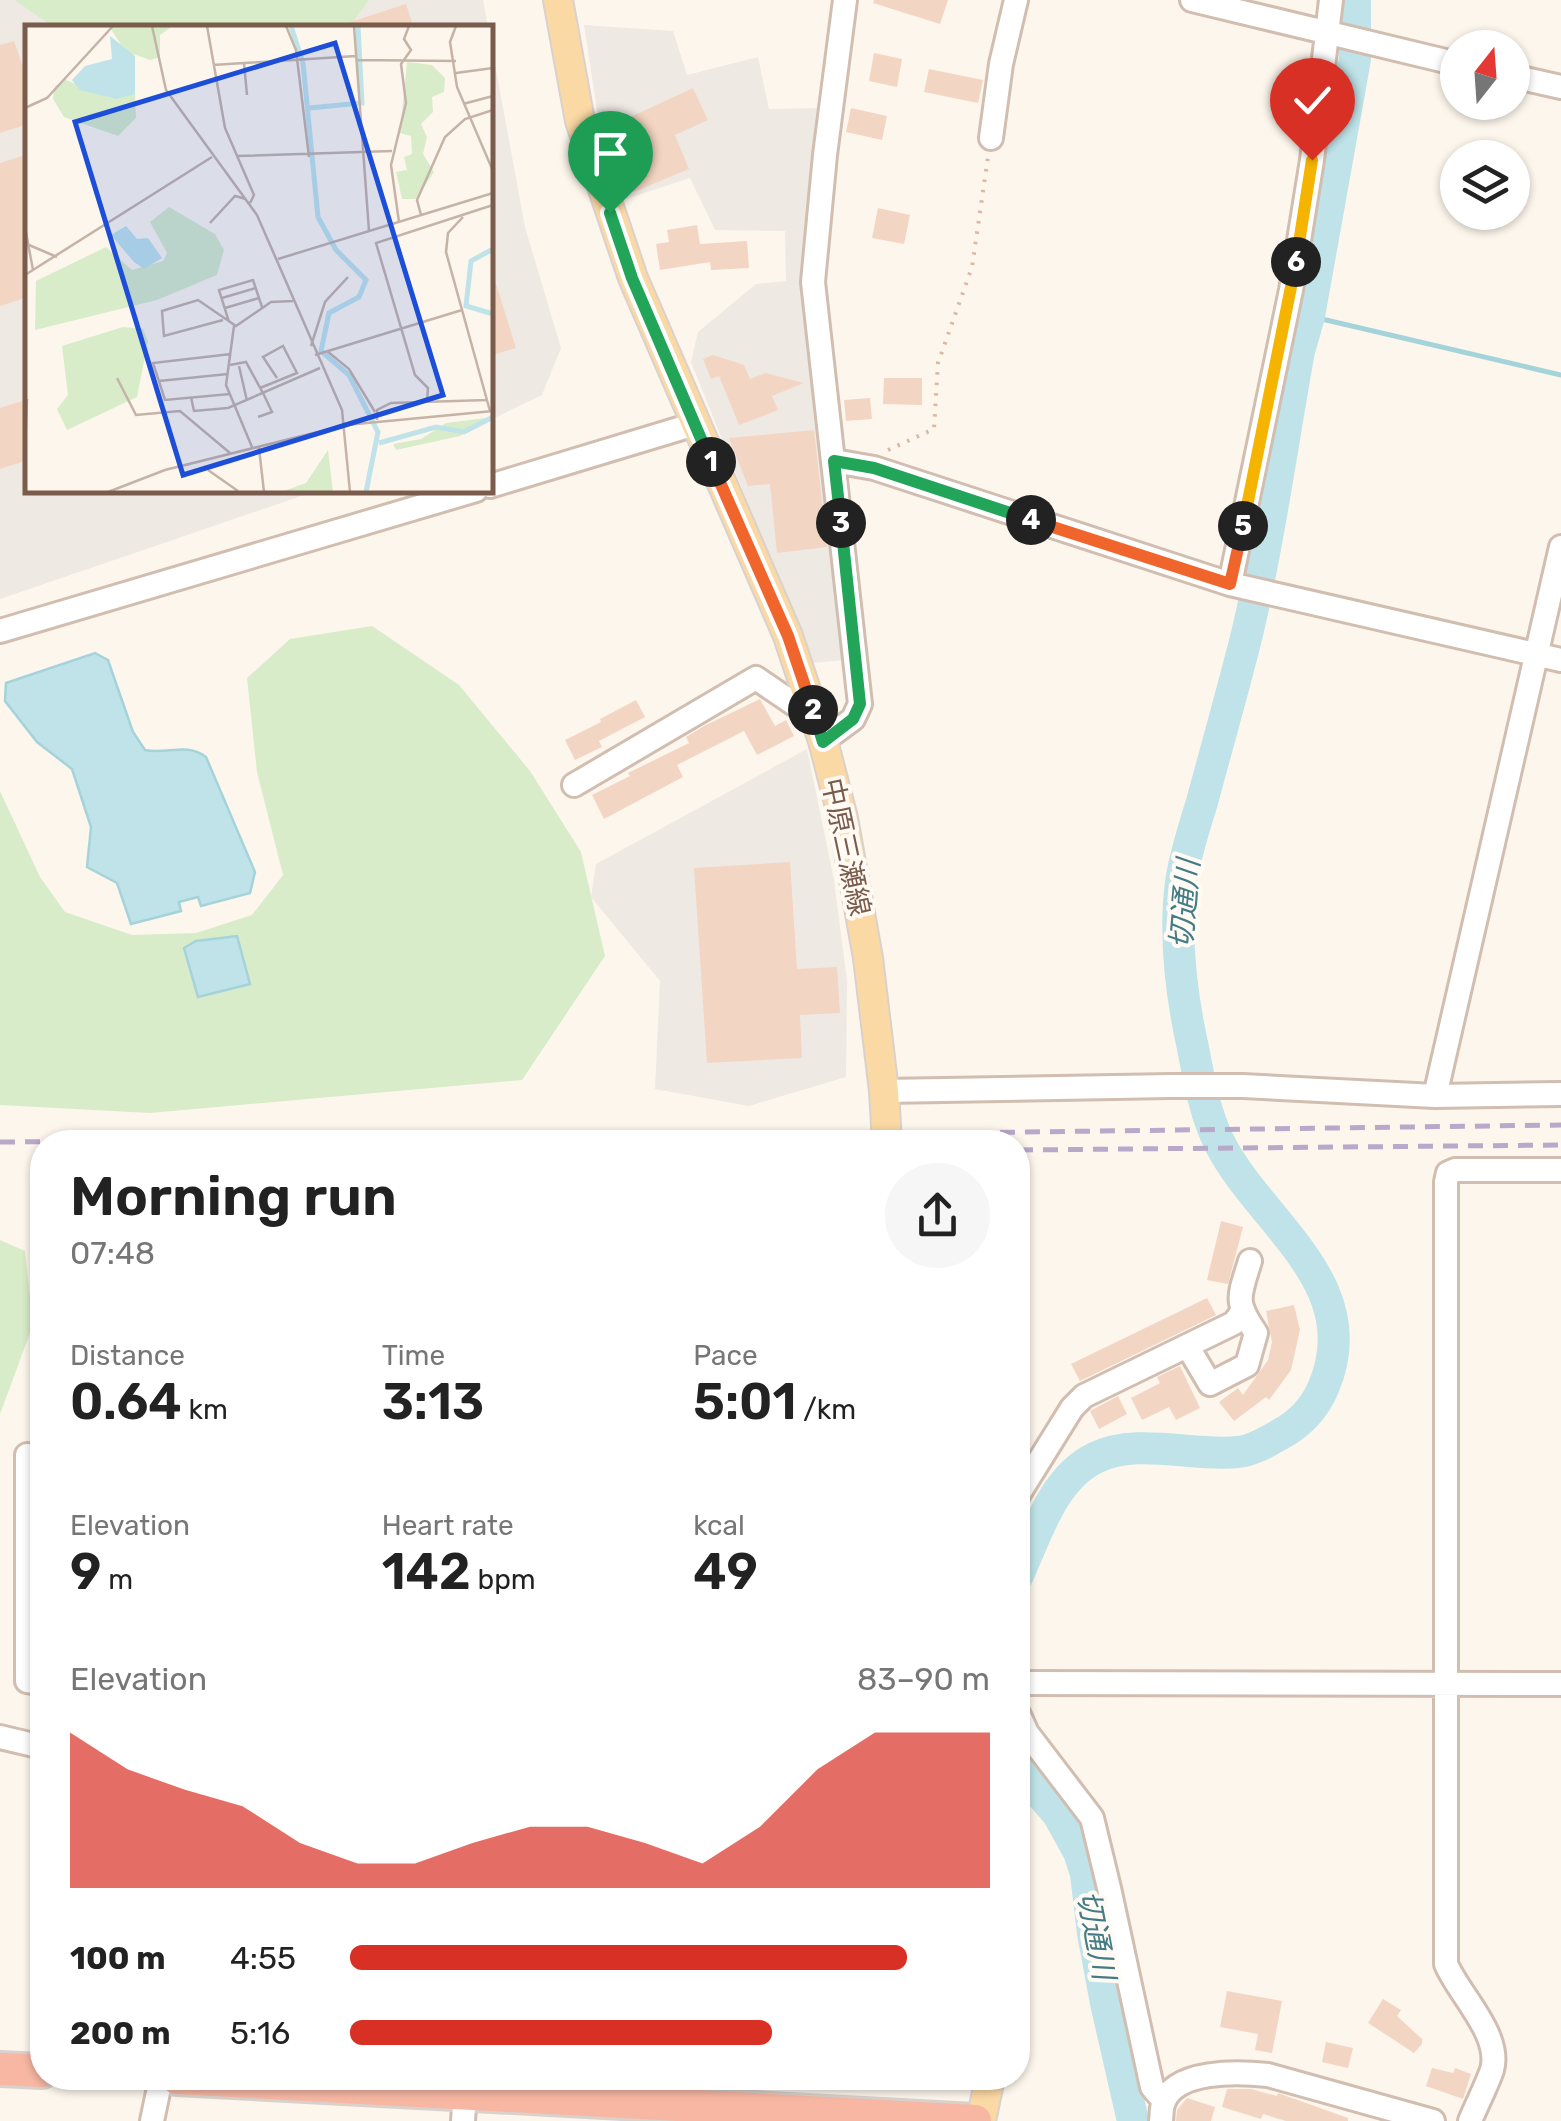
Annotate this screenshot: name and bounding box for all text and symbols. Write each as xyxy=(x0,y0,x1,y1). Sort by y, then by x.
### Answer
inset map xyxy=(25,25,492,492)
north arrow xyxy=(1440,30,1530,120)
map controls xyxy=(1440,30,1530,230)
pin xyxy=(1270,58,1355,161)
icon: check xyxy=(1285,73,1340,128)
pin xyxy=(568,111,653,214)
icon: arrive xyxy=(583,126,638,181)
button: layers xyxy=(1440,140,1530,230)
pin: 6 xyxy=(1271,237,1321,287)
text: 6 xyxy=(1287,245,1305,278)
pin: 1 xyxy=(686,437,736,487)
text: 1 xyxy=(704,445,718,478)
pin: 4 xyxy=(1006,495,1056,545)
pin: 3 xyxy=(816,498,866,548)
pin: 5 xyxy=(1218,501,1268,551)
text: 4 xyxy=(1021,503,1041,536)
text: 3 xyxy=(832,506,850,539)
text: 5 xyxy=(1234,509,1252,542)
pin: 2 xyxy=(788,685,838,735)
text: 2 xyxy=(804,693,822,726)
street label: 中原三瀬線 xyxy=(815,775,877,919)
water label: 切通川 xyxy=(1163,855,1207,950)
button: share xyxy=(885,1163,990,1268)
text: Morning run xyxy=(70,1164,397,1229)
text: 07:48 xyxy=(70,1234,155,1272)
text: Distance xyxy=(70,1339,185,1372)
text: Time xyxy=(382,1339,445,1372)
text: Pace xyxy=(693,1339,758,1372)
text: 0.64 xyxy=(70,1372,182,1432)
text: 3:13 xyxy=(382,1372,484,1432)
text: 5:01 xyxy=(693,1372,796,1432)
text: km xyxy=(182,1393,228,1426)
text: /km xyxy=(796,1393,856,1426)
text: Elevation xyxy=(70,1509,190,1542)
text: Heart rate xyxy=(382,1509,514,1542)
text: kcal xyxy=(693,1509,745,1542)
text: 9 xyxy=(70,1542,101,1602)
text: 142 xyxy=(382,1542,471,1602)
text: 49 xyxy=(693,1542,758,1602)
text: m xyxy=(101,1563,133,1596)
text: bpm xyxy=(471,1563,536,1596)
text: Elevation xyxy=(70,1660,207,1698)
text: 83–90 m xyxy=(857,1660,990,1698)
water label: 切通川 xyxy=(1070,1887,1123,1986)
text: 100 m xyxy=(70,1939,166,1977)
text: 4:55 xyxy=(230,1939,296,1977)
text: 200 m xyxy=(70,2014,170,2052)
text: 5:16 xyxy=(230,2014,290,2052)

